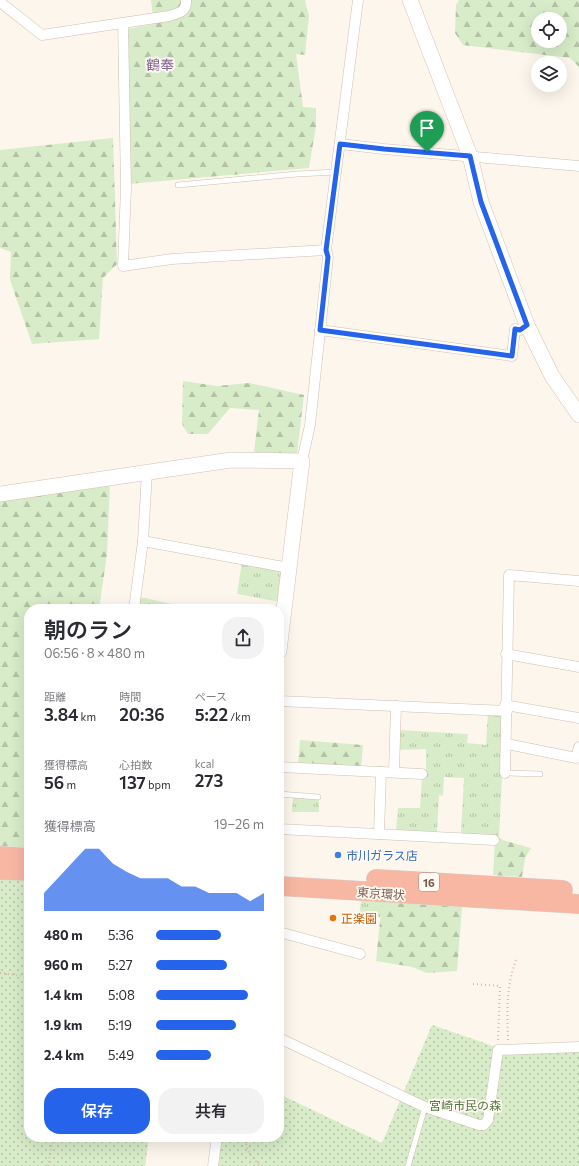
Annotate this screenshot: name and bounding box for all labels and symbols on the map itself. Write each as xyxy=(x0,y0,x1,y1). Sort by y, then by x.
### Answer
district label: 鶴奉 xyxy=(146,56,174,73)
pin xyxy=(410,111,444,152)
place label: 市川ガラス店 xyxy=(346,848,418,862)
marker: 市川ガラス店 xyxy=(333,850,343,860)
road number: 16 xyxy=(419,873,439,891)
street label: 東京環状 xyxy=(357,884,405,902)
place label: 正楽園 xyxy=(341,911,377,925)
marker: 正楽園 xyxy=(328,913,338,923)
park label: 宮崎市民の森 xyxy=(429,1098,501,1112)

